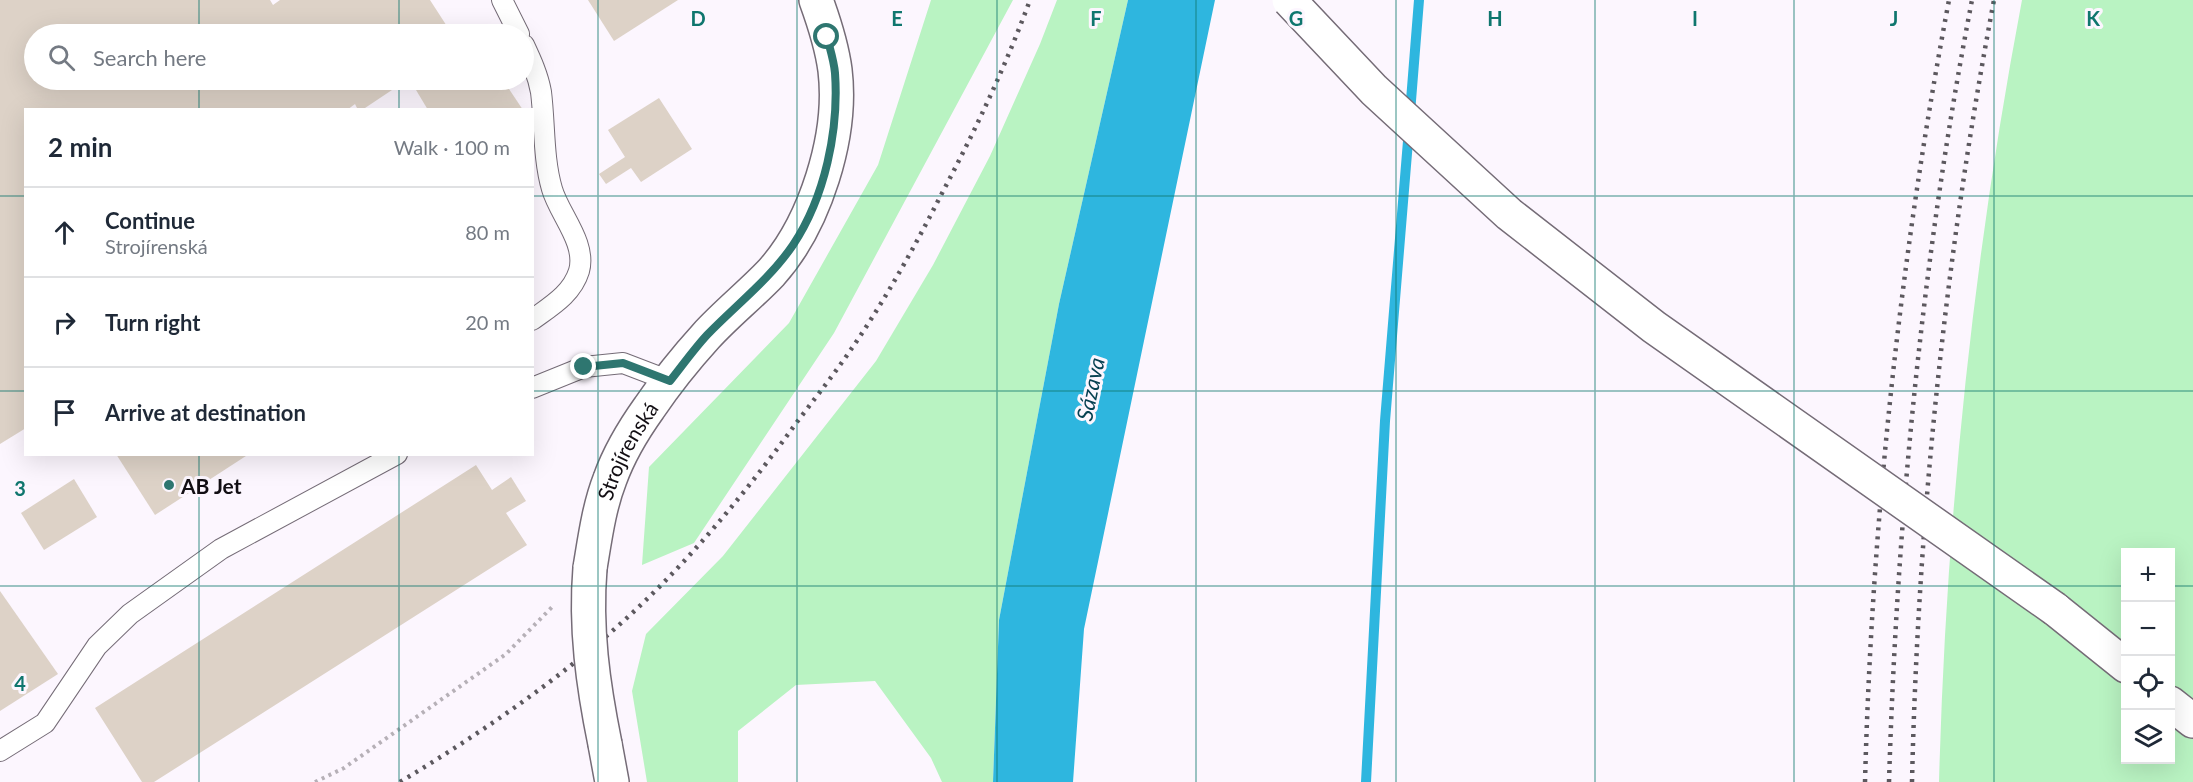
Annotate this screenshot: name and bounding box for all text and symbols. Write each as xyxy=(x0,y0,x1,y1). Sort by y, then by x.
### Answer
text: D xyxy=(690,6,706,30)
text: E xyxy=(891,6,903,30)
text: F xyxy=(1090,6,1102,30)
text: G xyxy=(1289,6,1303,30)
text: H xyxy=(1487,6,1503,30)
text: I xyxy=(1692,6,1698,30)
text: J xyxy=(1890,6,1898,30)
text: K xyxy=(2086,6,2100,30)
route start xyxy=(813,23,839,49)
search box xyxy=(24,24,534,90)
icon: search xyxy=(45,41,78,74)
text: Search here xyxy=(93,44,206,71)
text: 2 min xyxy=(48,131,112,163)
text: Walk · 100 m xyxy=(394,135,510,159)
text: Continue xyxy=(105,207,195,234)
icon: ahead xyxy=(48,216,81,249)
text: 80 m xyxy=(465,220,510,244)
text: Strojírenská xyxy=(105,234,208,258)
icon: right xyxy=(48,306,81,339)
text: Turn right xyxy=(105,309,200,336)
text: 20 m xyxy=(465,310,510,334)
route end xyxy=(570,353,596,379)
water label: Sázava xyxy=(1070,355,1110,423)
icon: arrive xyxy=(48,396,81,429)
street label: Strojírenská xyxy=(591,397,662,503)
text: Arrive at destination xyxy=(105,399,306,426)
place label: AB Jet xyxy=(180,473,242,498)
text: 3 xyxy=(14,476,26,500)
marker: AB Jet xyxy=(162,478,176,492)
map controls xyxy=(2121,548,2175,764)
button: + xyxy=(2121,548,2175,602)
button: − xyxy=(2121,602,2175,656)
button: locate xyxy=(2121,656,2175,710)
text: 4 xyxy=(14,671,26,695)
button: layers xyxy=(2121,710,2175,764)

